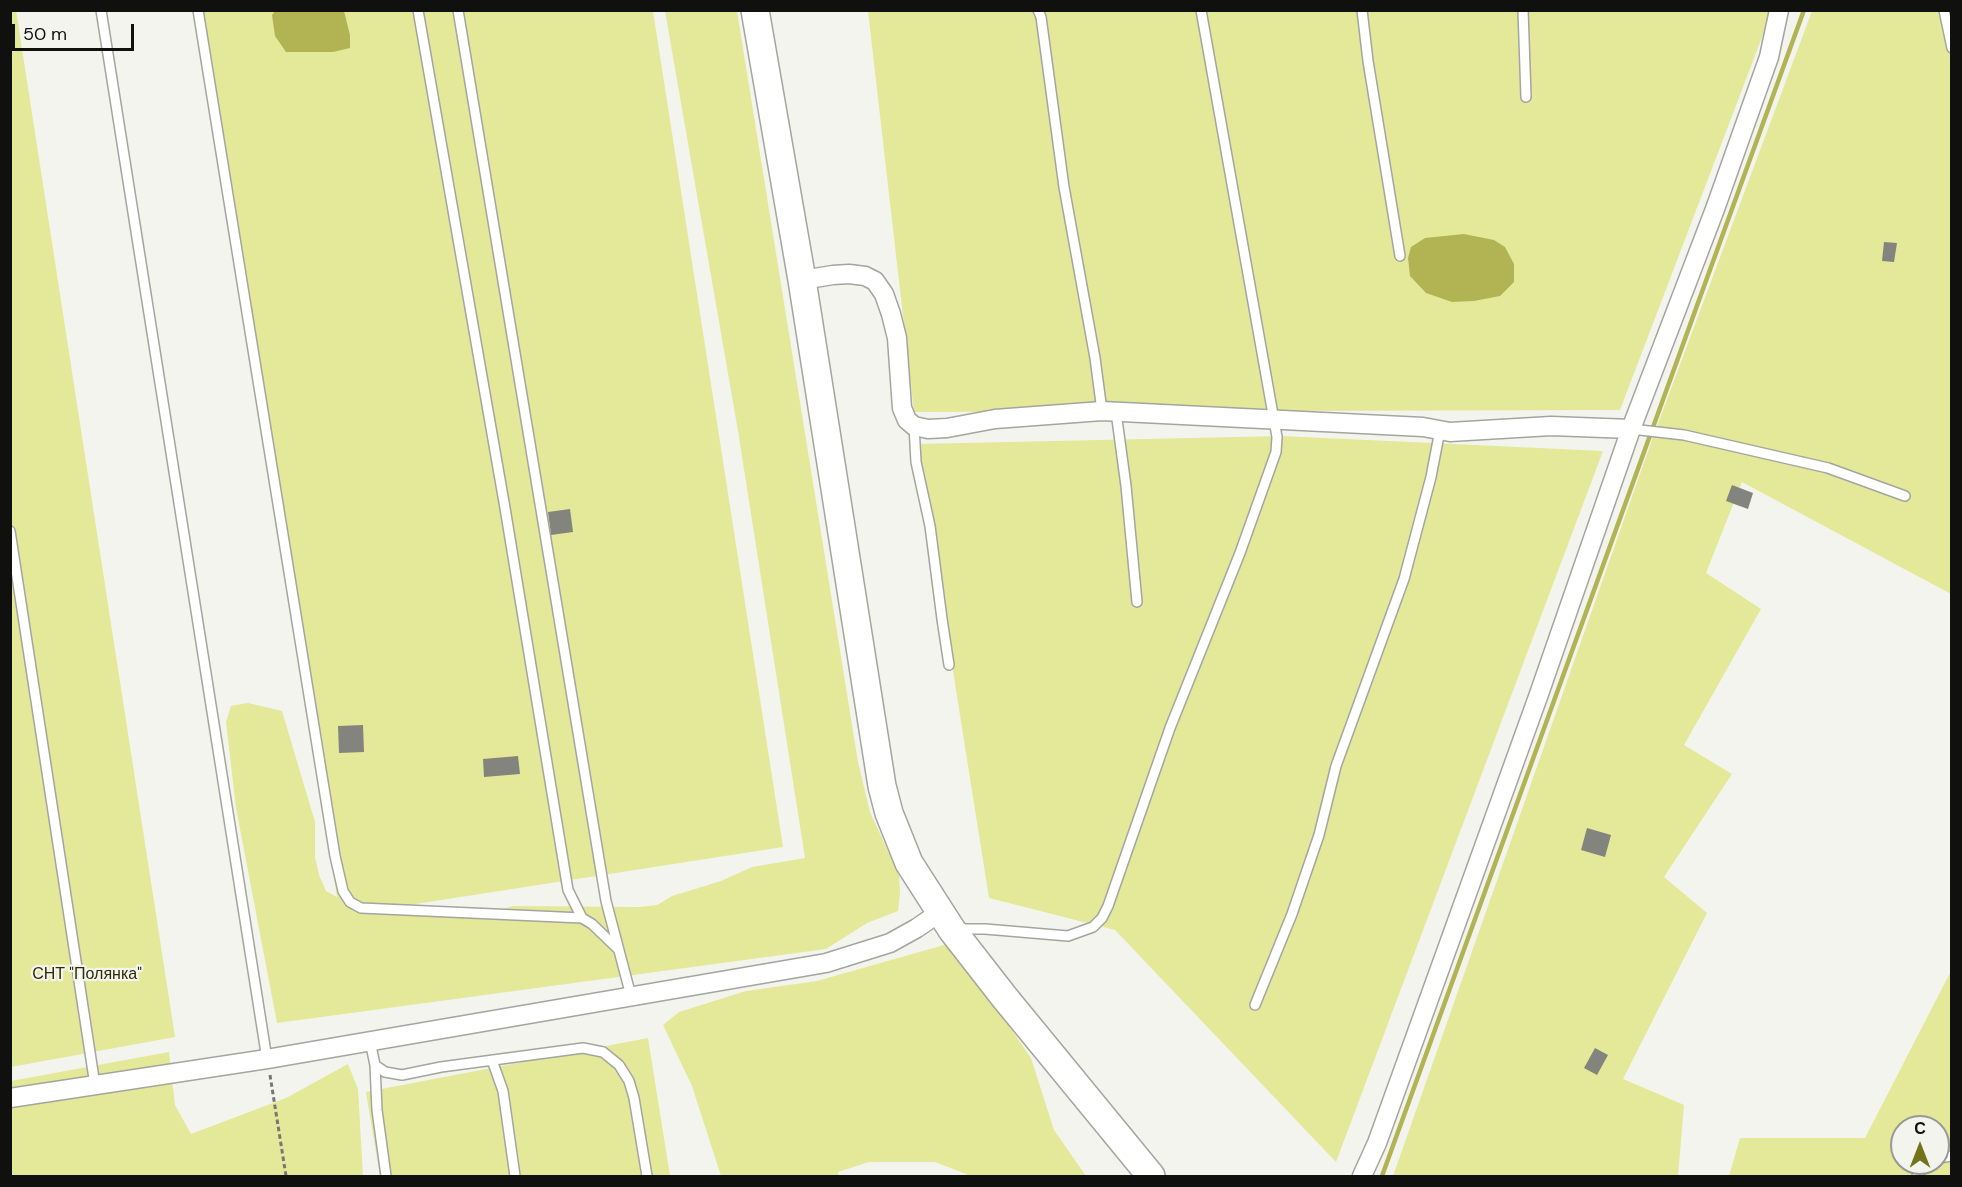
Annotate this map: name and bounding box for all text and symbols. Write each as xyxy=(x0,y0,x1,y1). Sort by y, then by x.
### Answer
scale bar xyxy=(15,12,136,50)
text: 50 m xyxy=(23,22,67,46)
park label: СНТ "Полянка" xyxy=(32,965,142,985)
north arrow xyxy=(1890,1115,1950,1175)
text: С xyxy=(1914,1118,1926,1139)

